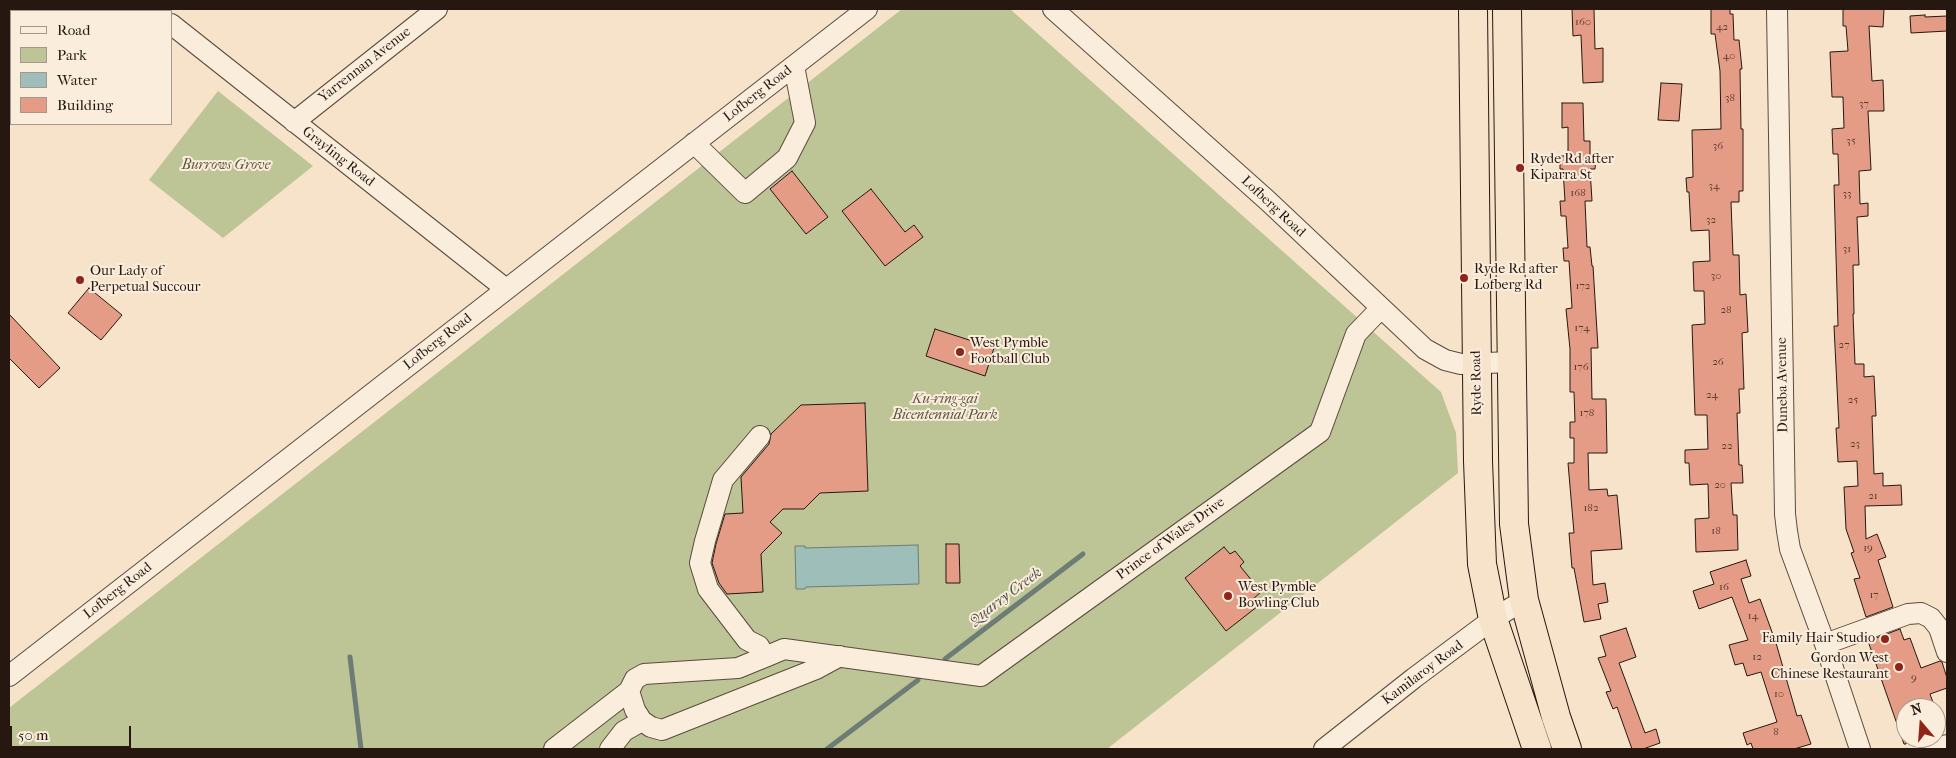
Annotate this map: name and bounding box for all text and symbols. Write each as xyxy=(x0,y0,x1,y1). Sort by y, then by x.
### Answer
legend xyxy=(10,10,172,125)
house number: 160 xyxy=(1575,15,1591,29)
house number: 42 xyxy=(1716,20,1728,34)
text: Road xyxy=(57,21,90,39)
street label: Yarrennan Avenue xyxy=(315,24,415,106)
text: Park xyxy=(57,46,87,64)
house number: 40 xyxy=(1723,49,1735,63)
street label: Lofberg Road xyxy=(721,62,795,126)
text: Water xyxy=(57,71,97,89)
house number: 38 xyxy=(1725,91,1735,105)
text: Building xyxy=(57,96,113,114)
house number: 37 xyxy=(1859,97,1869,111)
street label: Grayling Road xyxy=(298,124,378,190)
house number: 35 xyxy=(1846,134,1856,148)
house number: 36 xyxy=(1713,139,1723,153)
place label: Ryde Rd after Kiparra St xyxy=(1530,152,1614,184)
park label: Burrows Grove xyxy=(182,158,270,174)
marker: Ryde Rd after Kiparra St xyxy=(1514,162,1526,174)
street label: Lofberg Road xyxy=(1237,173,1309,241)
house number: 34 xyxy=(1708,179,1720,193)
house number: 168 xyxy=(1570,186,1586,200)
house number: 33 xyxy=(1842,187,1852,201)
house number: 32 xyxy=(1706,213,1716,227)
house number: 31 xyxy=(1843,242,1851,256)
place label: Ryde Rd after Lofberg Rd xyxy=(1474,262,1558,294)
place label: Our Lady of Perpetual Succour xyxy=(90,264,200,296)
house number: 30 xyxy=(1711,269,1721,283)
marker: Ryde Rd after Lofberg Rd xyxy=(1458,272,1470,284)
marker: Our Lady of Perpetual Succour xyxy=(74,274,86,286)
house number: 172 xyxy=(1576,279,1590,293)
house number: 28 xyxy=(1720,303,1732,317)
street label: Lofberg Road xyxy=(401,310,475,374)
house number: 174 xyxy=(1574,321,1590,335)
place label: West Pymble Football Club xyxy=(970,336,1050,368)
street label: Duneba Avenue xyxy=(1774,337,1792,433)
house number: 27 xyxy=(1839,338,1849,352)
marker: West Pymble Football Club xyxy=(954,346,966,358)
street label: Ryde Road xyxy=(1468,350,1486,416)
house number: 26 xyxy=(1712,355,1724,369)
house number: 176 xyxy=(1573,360,1589,374)
house number: 24 xyxy=(1706,388,1718,402)
park label: Ku-ring-gai Bicentennial Park xyxy=(892,392,998,424)
house number: 25 xyxy=(1848,393,1858,407)
house number: 178 xyxy=(1580,406,1594,420)
house number: 23 xyxy=(1850,437,1860,451)
house number: 22 xyxy=(1721,439,1733,453)
house number: 20 xyxy=(1714,478,1726,492)
house number: 21 xyxy=(1868,489,1878,503)
street label: Prince of Wales Drive xyxy=(1114,494,1228,584)
house number: 182 xyxy=(1583,501,1599,515)
house number: 18 xyxy=(1711,524,1721,538)
house number: 19 xyxy=(1863,541,1873,555)
street label: Lofberg Road xyxy=(81,559,155,623)
water label: Quarry Creek xyxy=(966,564,1046,630)
place label: West Pymble Bowling Club xyxy=(1238,580,1319,612)
house number: 16 xyxy=(1719,580,1729,594)
house number: 17 xyxy=(1869,588,1879,602)
marker: West Pymble Bowling Club xyxy=(1222,590,1234,602)
house number: 14 xyxy=(1748,609,1758,623)
place label: Family Hair Studio xyxy=(1762,631,1875,647)
marker: Family Hair Studio xyxy=(1879,633,1891,645)
street label: Kamilaroy Road xyxy=(1379,637,1467,709)
house number: 12 xyxy=(1752,650,1762,664)
place label: Gordon West Chinese Restaurant xyxy=(1771,651,1889,684)
marker: Gordon West Chinese Restaurant xyxy=(1893,661,1905,673)
house number: 9 xyxy=(1911,671,1917,685)
house number: 10 xyxy=(1774,687,1784,701)
north arrow xyxy=(1896,698,1946,748)
text: N xyxy=(1909,699,1924,719)
scale bar xyxy=(12,716,134,748)
house number: 8 xyxy=(1773,725,1779,739)
text: 50 m xyxy=(18,726,48,744)

